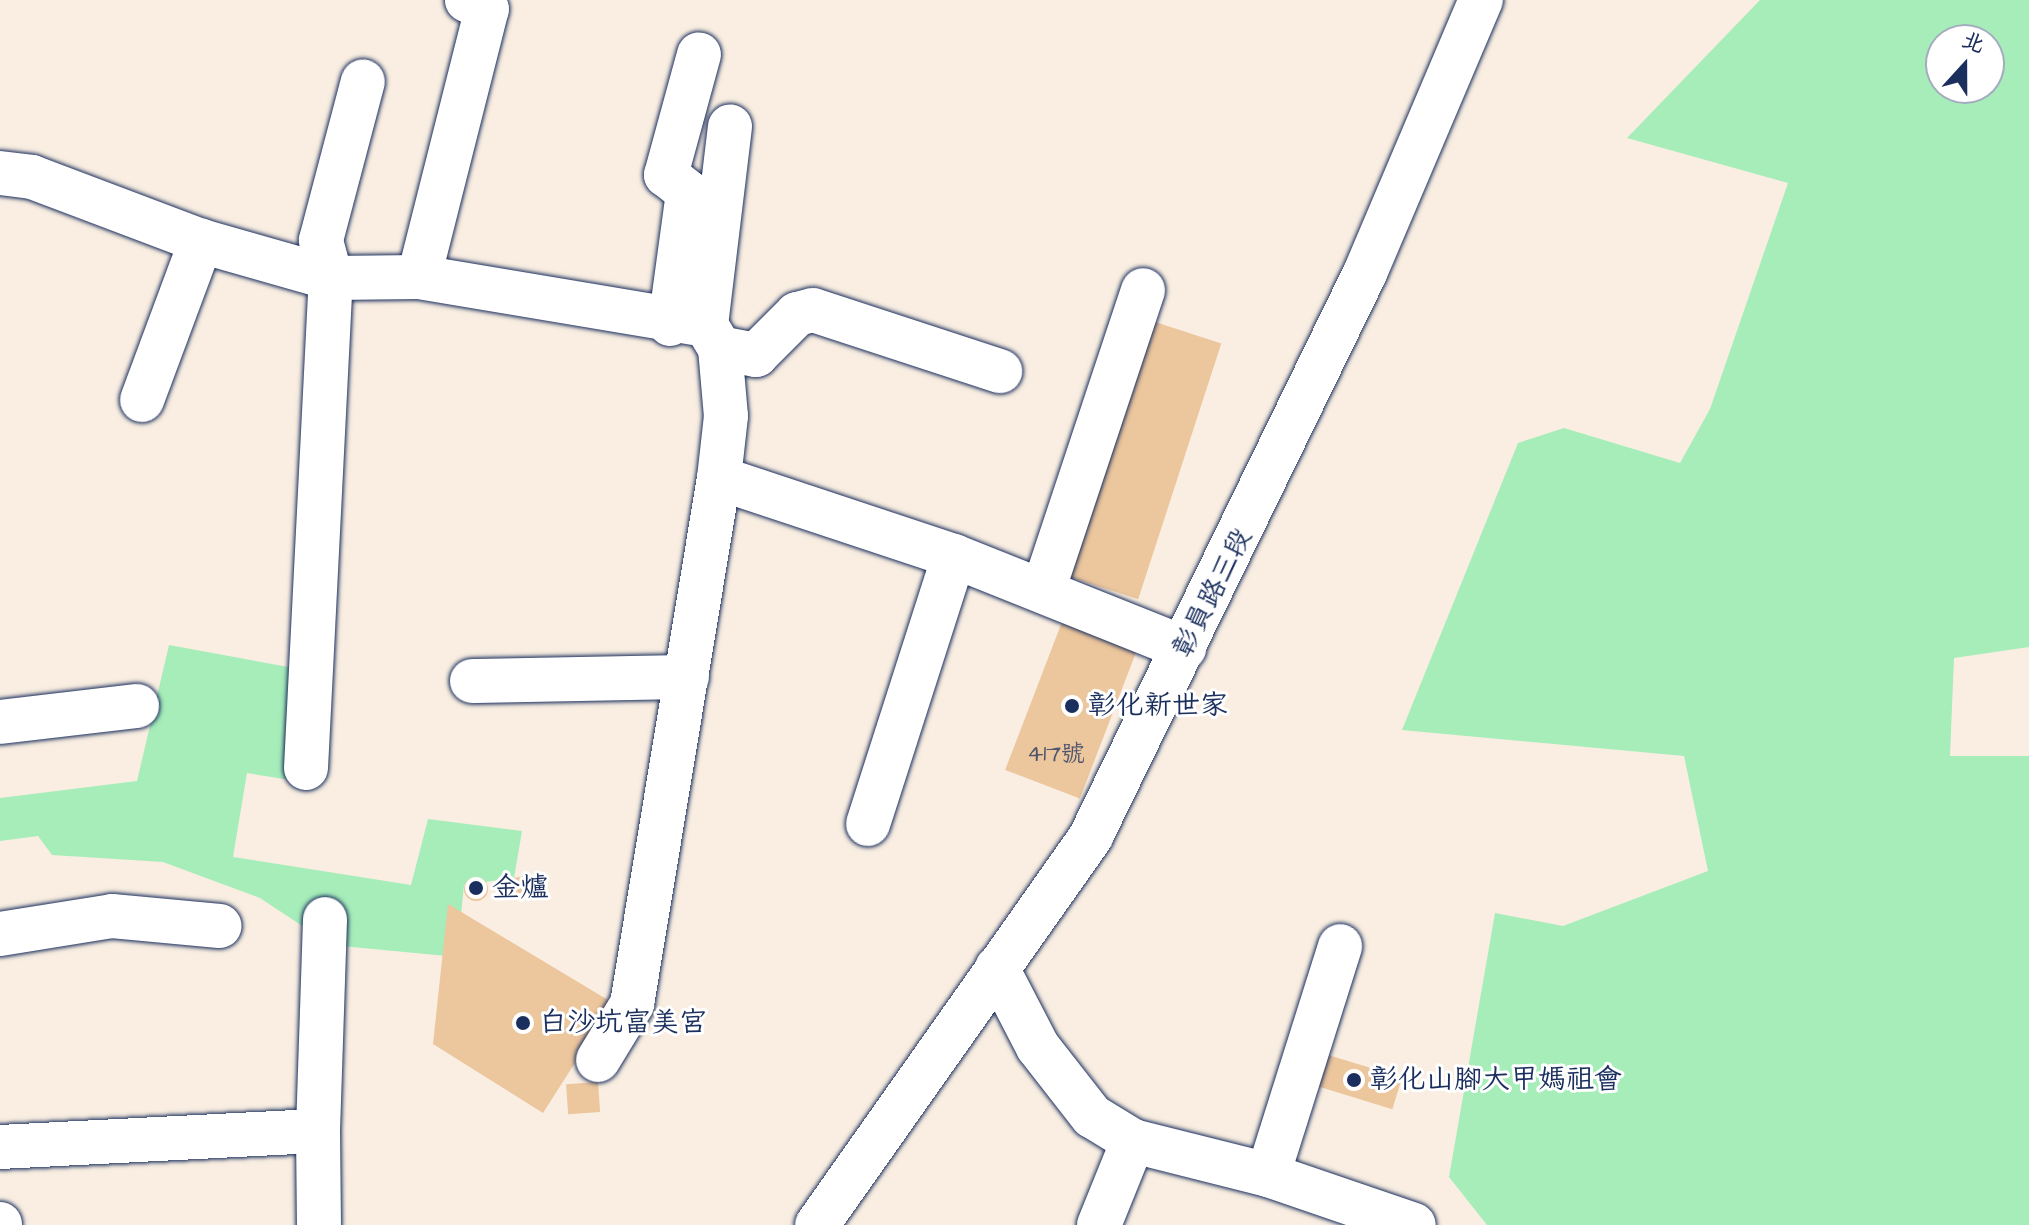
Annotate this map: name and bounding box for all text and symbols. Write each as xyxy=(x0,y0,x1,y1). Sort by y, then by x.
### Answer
north arrow xyxy=(1925,24,2005,104)
text: 北 xyxy=(1957,25,1989,61)
street label: 彰員路三段 xyxy=(1166,523,1260,663)
place label: 彰化新世家 xyxy=(1088,689,1228,723)
marker: 彰化新世家 xyxy=(1063,697,1081,715)
house number: 417號 xyxy=(1027,741,1085,769)
place label: 金爐 xyxy=(492,871,548,905)
marker: 金爐 xyxy=(467,879,485,897)
place label: 白沙坑富美宮 xyxy=(539,1006,707,1040)
marker: 白沙坑富美宮 xyxy=(514,1014,532,1032)
place label: 彰化山腳大甲媽祖會 xyxy=(1370,1063,1622,1097)
marker: 彰化山腳大甲媽祖會 xyxy=(1345,1071,1363,1089)

